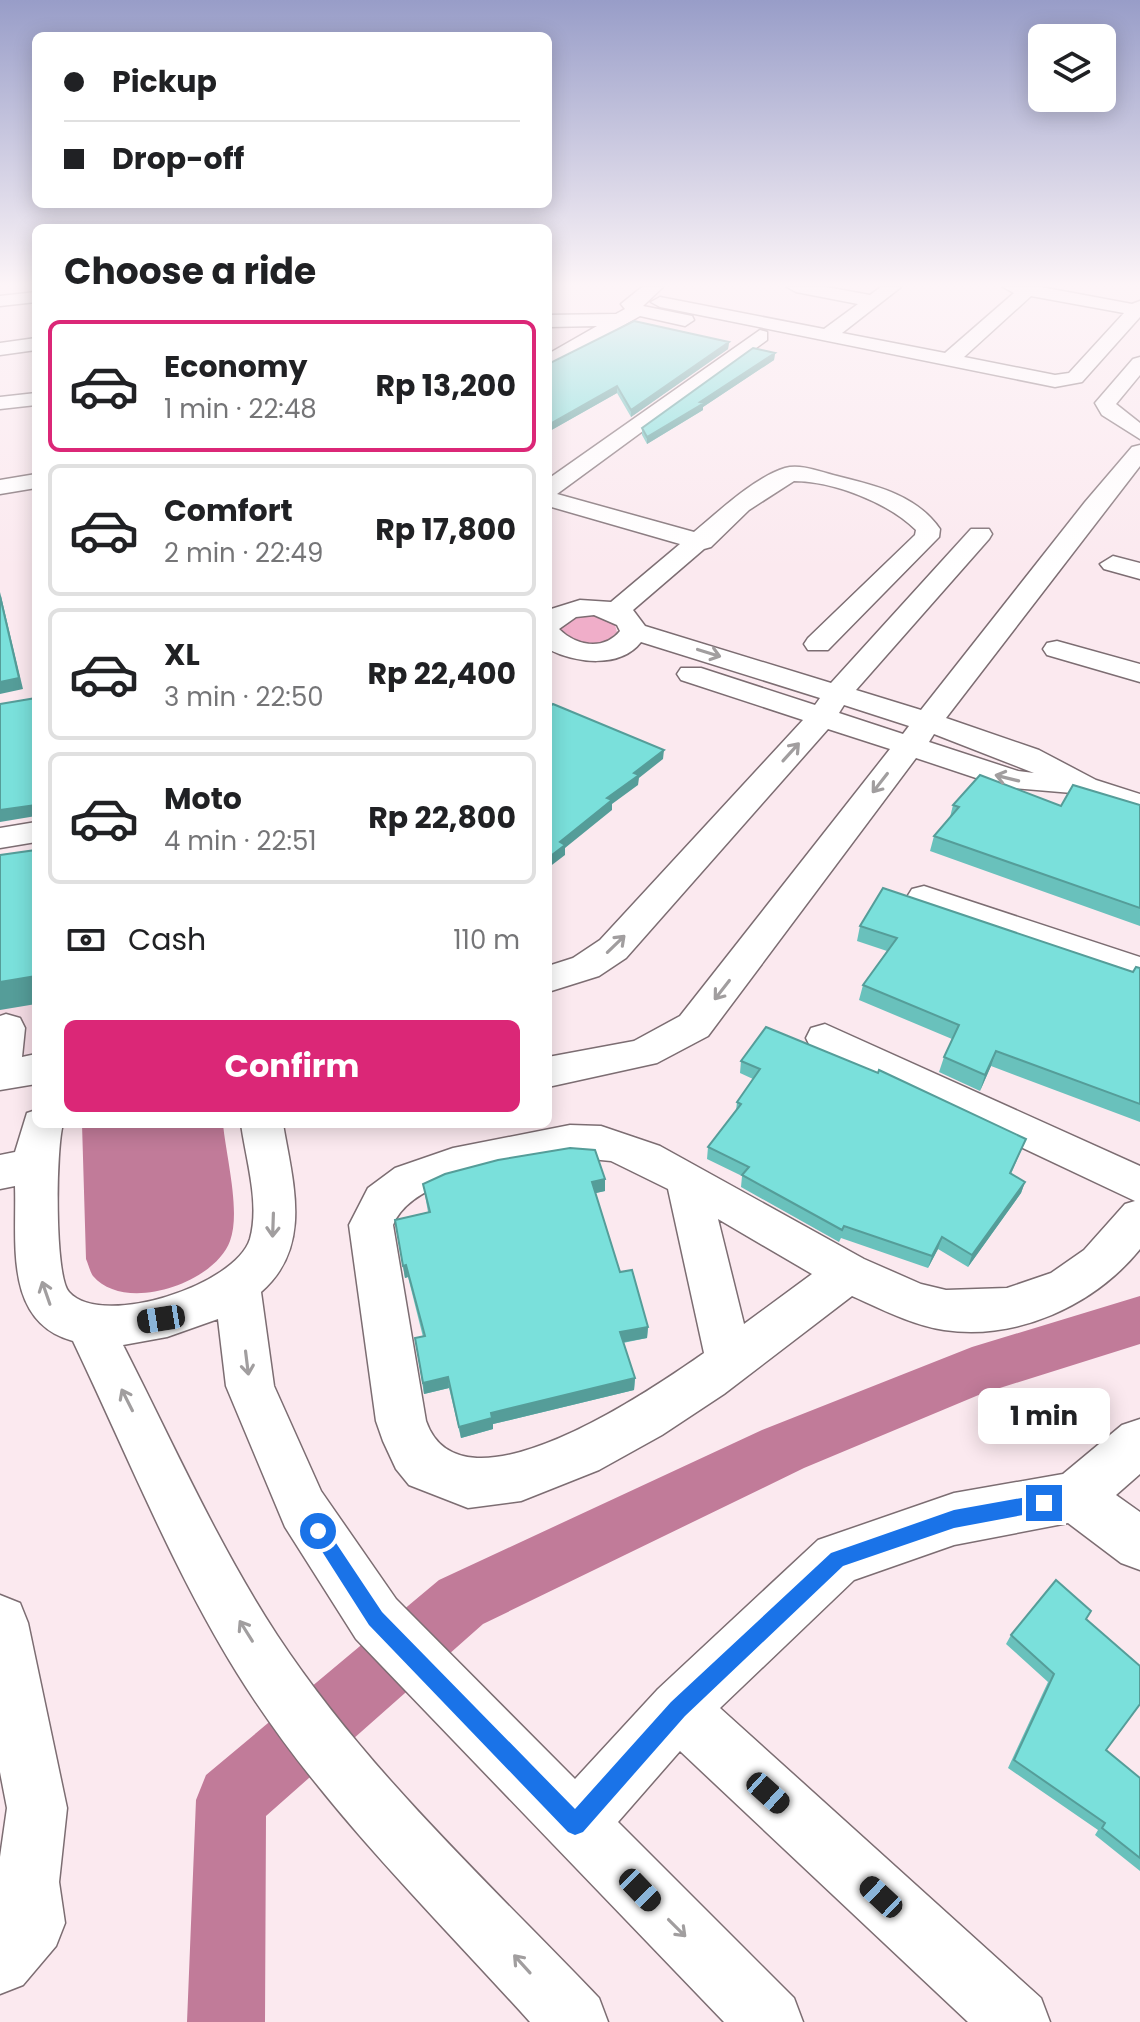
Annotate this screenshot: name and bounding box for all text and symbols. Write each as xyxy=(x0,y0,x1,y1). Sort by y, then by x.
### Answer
map controls xyxy=(1028,24,1116,112)
button: layers xyxy=(1028,24,1116,112)
text: Pickup xyxy=(112,60,217,103)
text: Drop-off xyxy=(112,137,244,180)
text: Choose a ride xyxy=(64,246,316,297)
text: Economy xyxy=(164,345,308,388)
icon: car xyxy=(68,350,140,422)
text: Rp 13,200 xyxy=(375,364,516,407)
text: 1 min · 22:48 xyxy=(164,391,317,427)
text: Comfort xyxy=(164,489,293,532)
icon: car xyxy=(68,494,140,566)
text: Rp 17,800 xyxy=(375,508,516,551)
text: 2 min · 22:49 xyxy=(164,535,323,571)
text: XL xyxy=(164,633,200,676)
icon: car xyxy=(68,638,140,710)
one-way arrow xyxy=(696,647,721,661)
text: Rp 22,400 xyxy=(367,652,516,695)
text: 3 min · 22:50 xyxy=(164,679,324,715)
one-way arrow xyxy=(782,742,800,762)
one-way arrow xyxy=(995,769,1021,784)
one-way arrow xyxy=(872,772,889,794)
text: Moto xyxy=(164,777,242,820)
icon: car xyxy=(68,782,140,854)
text: Rp 22,800 xyxy=(368,796,516,839)
text: 4 min · 22:51 xyxy=(164,823,317,859)
icon: cash xyxy=(64,918,108,962)
text: Cash xyxy=(128,918,206,961)
text: 110 m xyxy=(453,922,520,958)
one-way arrow xyxy=(606,934,626,953)
one-way arrow xyxy=(713,978,730,1000)
button: Confirm xyxy=(64,1020,520,1112)
one-way arrow xyxy=(265,1211,280,1238)
one-way arrow xyxy=(38,1281,53,1306)
car xyxy=(135,1303,187,1335)
one-way arrow xyxy=(240,1350,255,1375)
callout: 1 min xyxy=(978,1387,1110,1443)
one-way arrow xyxy=(118,1389,134,1413)
text: 1 min xyxy=(1010,1398,1078,1434)
route end xyxy=(1026,1485,1062,1521)
route start xyxy=(300,1513,336,1549)
one-way arrow xyxy=(237,1620,253,1643)
car xyxy=(742,1768,794,1818)
car xyxy=(615,1864,665,1916)
car xyxy=(855,1872,907,1922)
one-way arrow xyxy=(667,1918,686,1937)
one-way arrow xyxy=(514,1955,532,1975)

